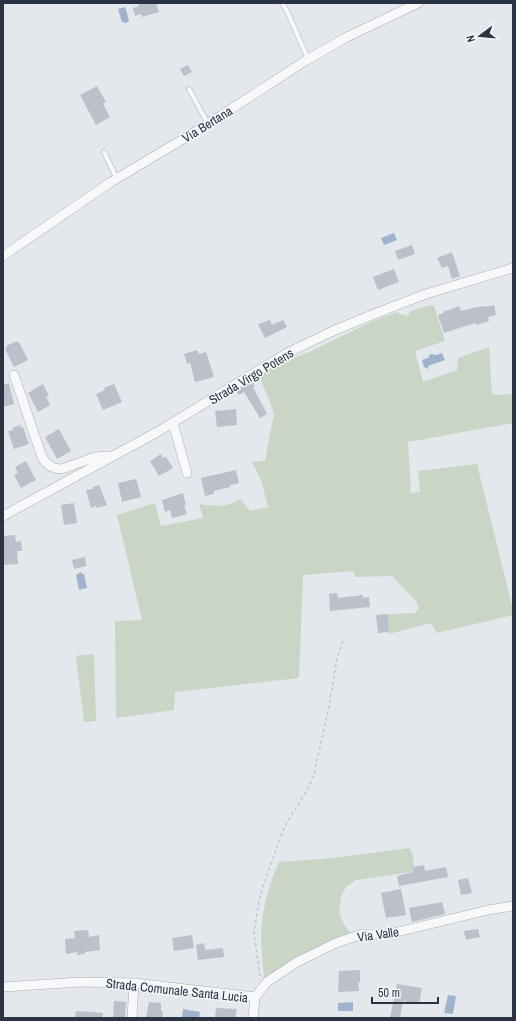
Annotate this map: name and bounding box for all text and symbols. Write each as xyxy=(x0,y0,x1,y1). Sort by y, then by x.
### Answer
north arrow xyxy=(460,16,500,56)
text: N xyxy=(463,34,478,44)
street label: Via Bertana xyxy=(179,102,236,147)
street label: Strada Virgo Potens xyxy=(206,344,297,408)
street label: Via Valle xyxy=(356,923,400,946)
street label: Strada Comunale Santa Lucia xyxy=(105,975,249,1006)
scale bar xyxy=(372,979,438,1005)
text: 50 m xyxy=(378,985,400,1001)

